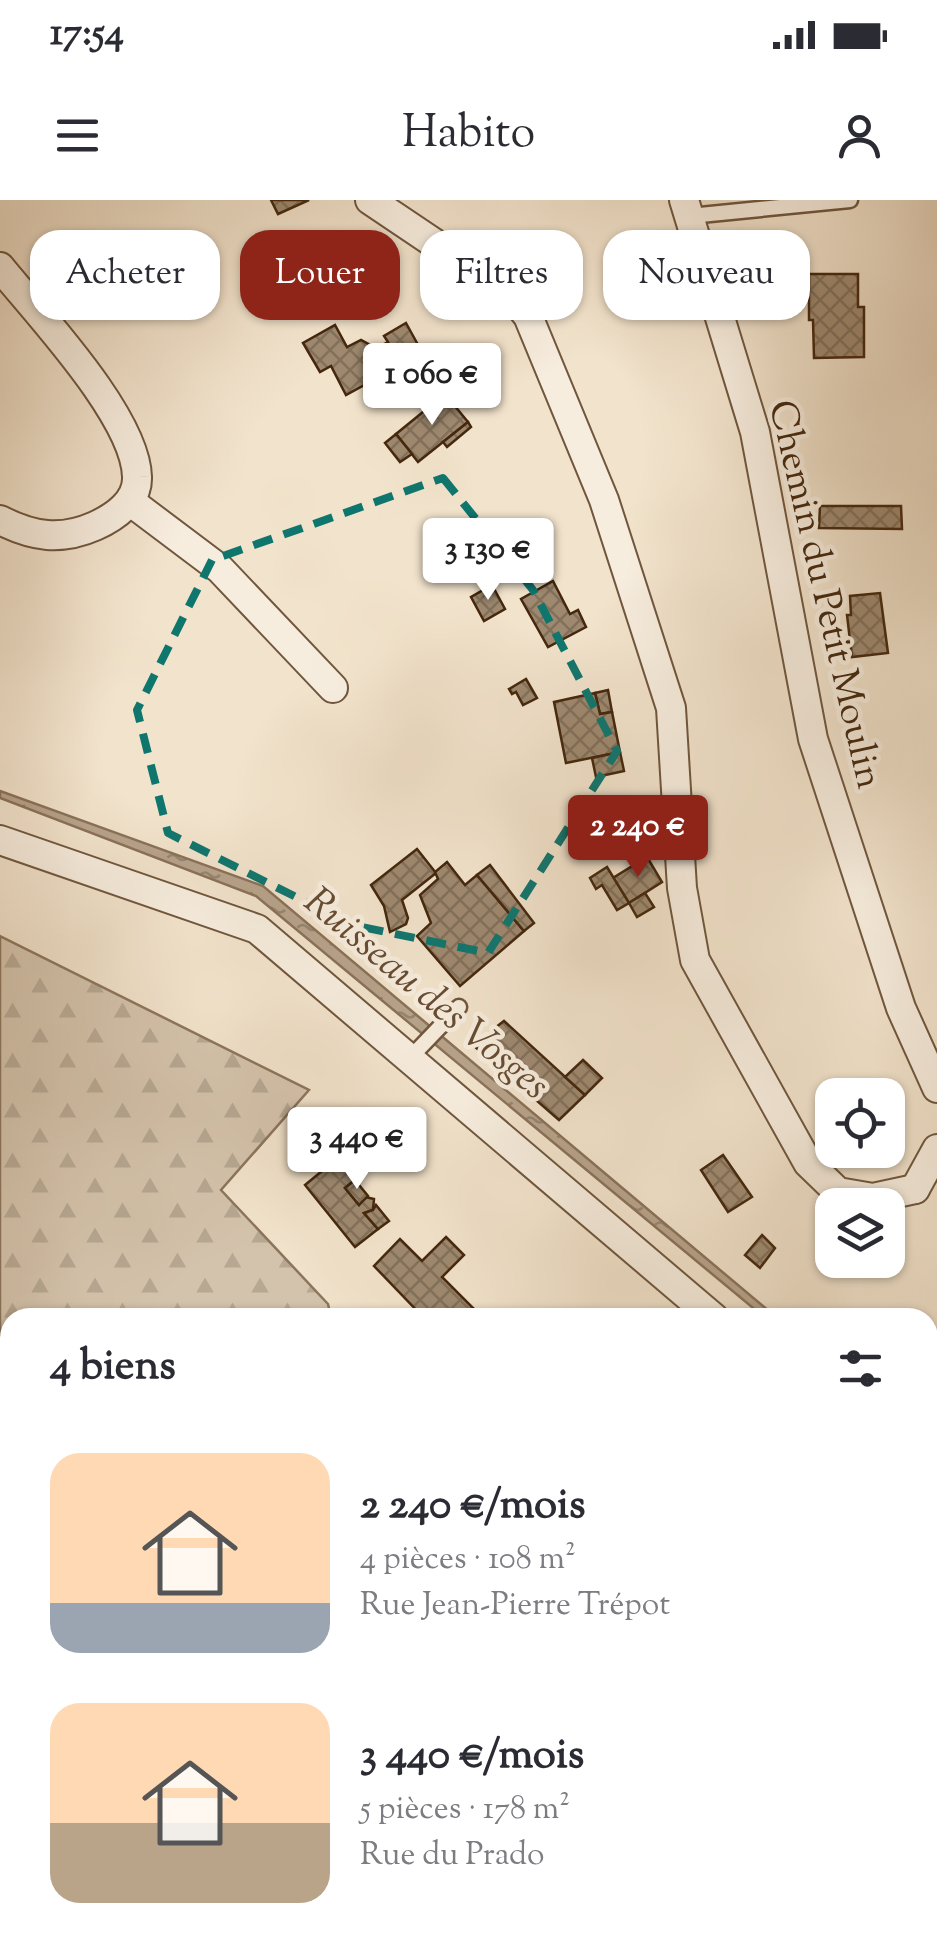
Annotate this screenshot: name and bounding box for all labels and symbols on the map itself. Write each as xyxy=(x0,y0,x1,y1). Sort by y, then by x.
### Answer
pin: 1 060 € xyxy=(340,343,524,428)
street label: Chemin du Petit Moulin xyxy=(752,395,894,794)
pin: 3 130 € xyxy=(396,518,580,603)
pin: 2 240 € xyxy=(546,795,730,880)
water label: Ruisseau des Vosges xyxy=(290,876,560,1115)
pin: 3 440 € xyxy=(265,1107,449,1192)

